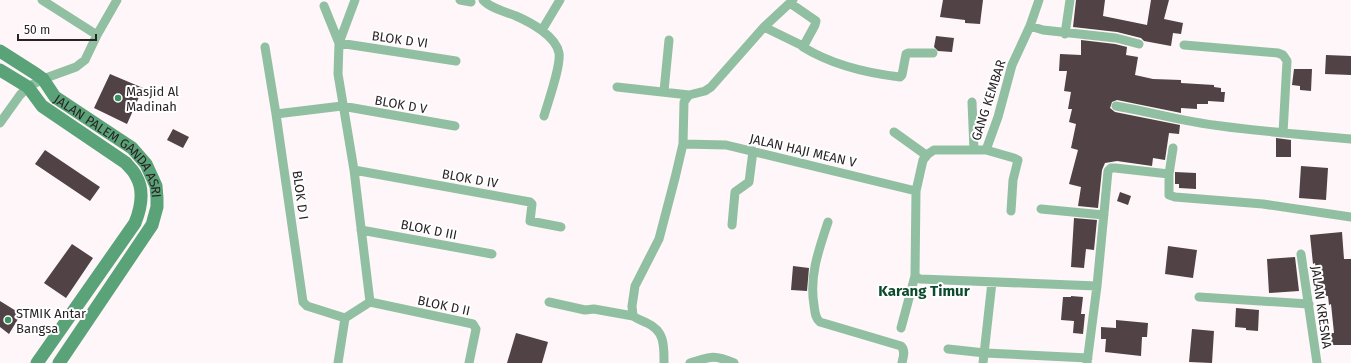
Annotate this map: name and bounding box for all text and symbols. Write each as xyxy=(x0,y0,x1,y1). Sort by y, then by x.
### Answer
scale bar xyxy=(18,16,96,42)
text: 50 m xyxy=(24,23,50,37)
street label: BLOK D VI xyxy=(371,28,429,51)
street label: GANG KEMBAR xyxy=(968,58,1009,142)
place label: Masjid Al Madinah xyxy=(126,84,179,114)
street label: JALAN PALEM GANDA ASRI xyxy=(51,91,164,198)
marker: Masjid Al Madinah xyxy=(113,93,123,103)
street label: BLOK D V xyxy=(374,93,429,117)
street label: JALAN HAJI MEAN V xyxy=(748,131,859,170)
street label: BLOK D IV xyxy=(441,166,500,191)
street label: BLOK D I xyxy=(290,169,311,221)
street label: BLOK D III xyxy=(399,217,458,242)
street label: JALAN KRESNA xyxy=(1308,265,1335,350)
district label: Karang Timur xyxy=(878,282,971,300)
street label: BLOK D II xyxy=(416,293,472,318)
place label: STMIK Antar Bangsa xyxy=(16,306,86,336)
marker: STMIK Antar Bangsa xyxy=(3,315,13,325)

